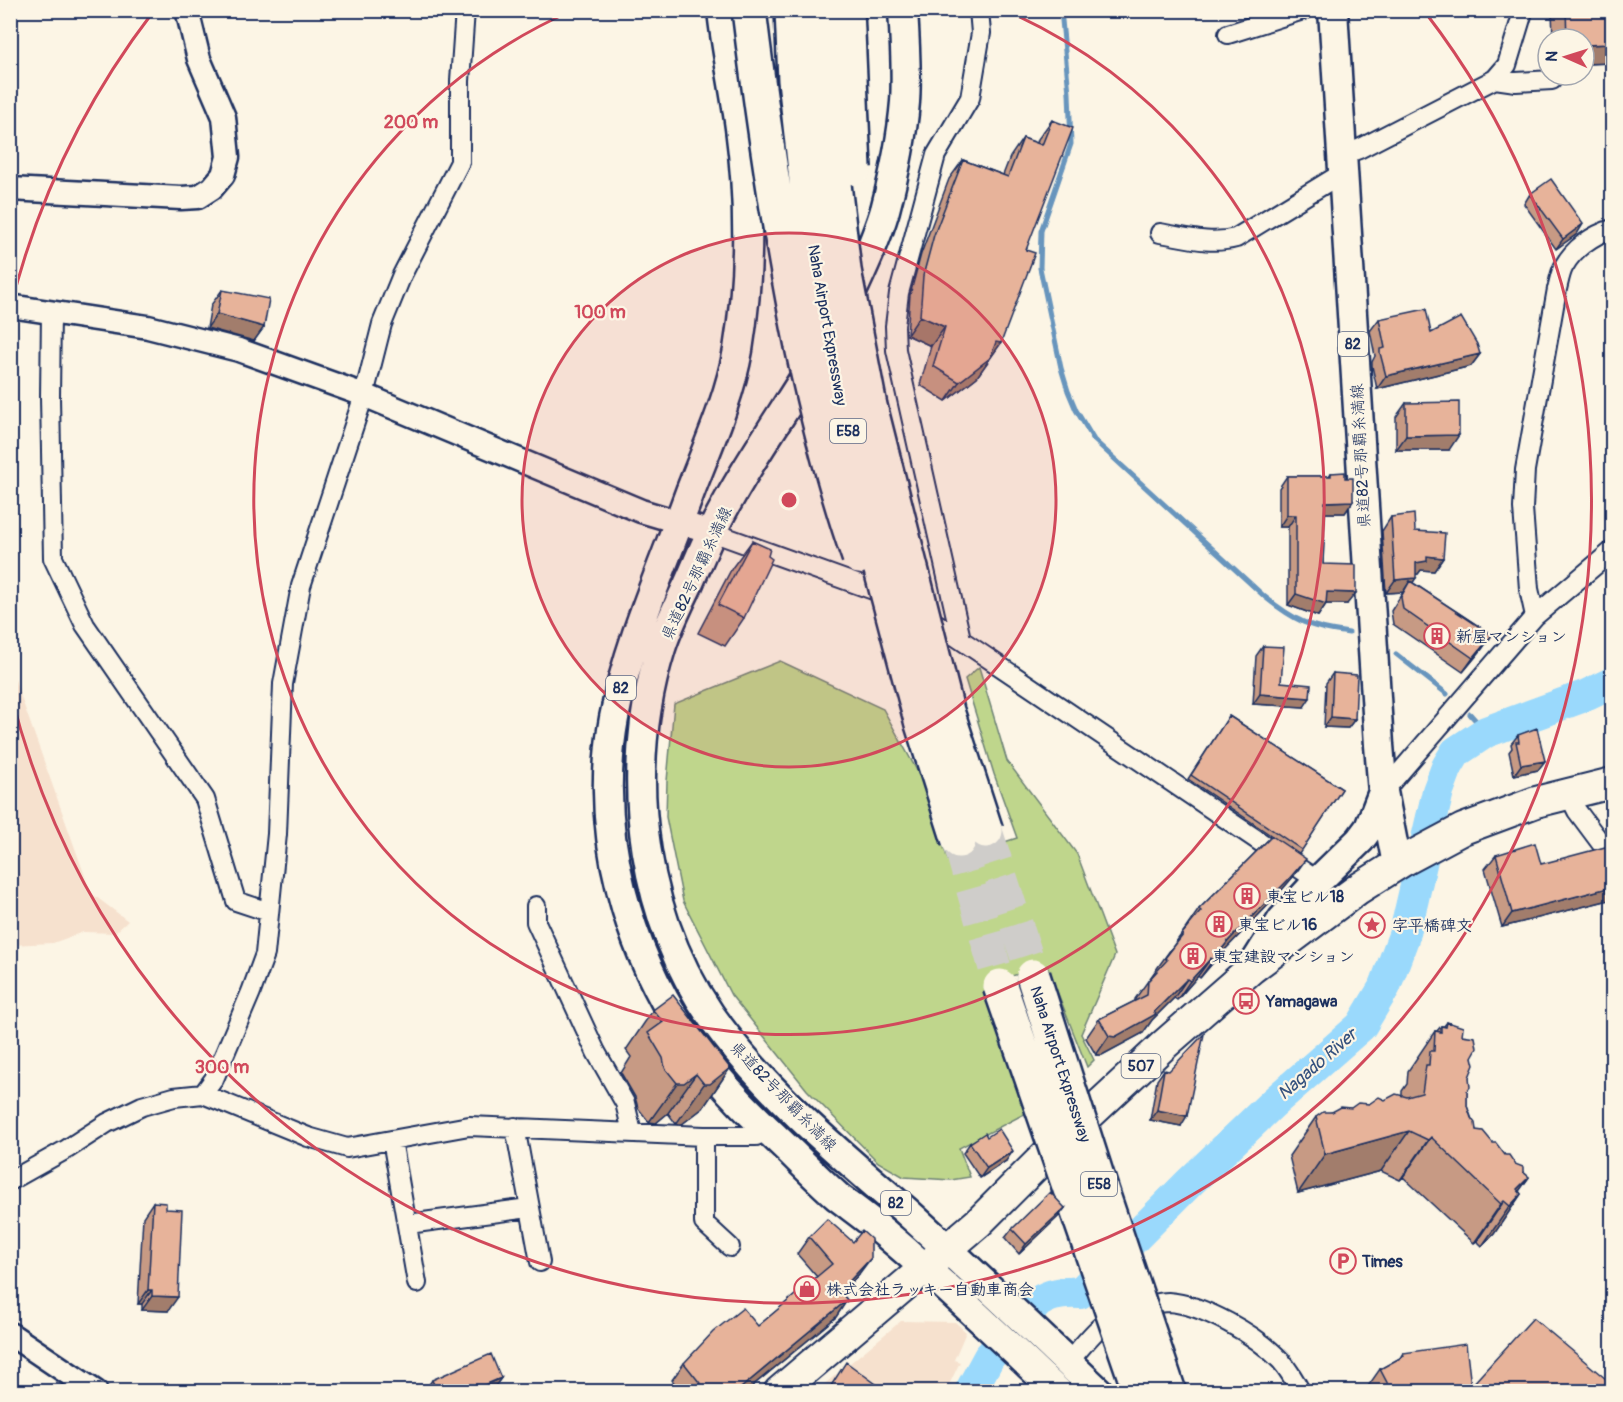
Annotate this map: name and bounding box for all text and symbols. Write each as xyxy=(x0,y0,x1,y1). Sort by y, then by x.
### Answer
north arrow xyxy=(1536,27,1596,87)
text: N xyxy=(1542,50,1562,62)
text: 200 m xyxy=(384,111,438,134)
street label: Naha Airport Expressway xyxy=(803,243,851,407)
text: 100 m xyxy=(574,301,626,324)
road number: 82 xyxy=(1338,332,1368,356)
street label: 県道82号那覇糸満線 xyxy=(1347,383,1375,529)
road number: E58 xyxy=(830,419,866,443)
centre of rings xyxy=(779,490,799,510)
street label: 県道82号那覇糸満線 xyxy=(657,503,737,643)
building icon: 新屋マンション xyxy=(1422,621,1452,651)
place label: 新屋マンション xyxy=(1456,627,1567,647)
road number: 82 xyxy=(606,676,636,700)
building icon: 東宝ビル18 xyxy=(1232,881,1262,911)
place label: 東宝ビル18 xyxy=(1266,887,1344,907)
building icon: 東宝ビル16 xyxy=(1204,909,1234,939)
place icon: 字平橋碑文 xyxy=(1357,910,1387,940)
place label: 東宝ビル16 xyxy=(1238,915,1317,935)
place label: 字平橋碑文 xyxy=(1392,916,1472,936)
building icon: 東宝建設マンション xyxy=(1178,941,1208,971)
place label: 東宝建設マンション xyxy=(1212,947,1355,967)
street label: Naha Airport Expressway xyxy=(1025,984,1095,1145)
bus stop icon: Yamagawa xyxy=(1231,986,1261,1016)
place label: Yamagawa xyxy=(1265,992,1338,1012)
water label: Nagado River xyxy=(1273,1022,1364,1105)
street label: 県道82号那覇糸満線 xyxy=(726,1038,841,1156)
road number: 507 xyxy=(1122,1054,1160,1078)
text: 300 m xyxy=(195,1056,249,1079)
road number: E58 xyxy=(1081,1172,1117,1196)
road number: 82 xyxy=(881,1191,911,1215)
parking icon: Times xyxy=(1328,1246,1358,1276)
place label: Times xyxy=(1361,1252,1403,1272)
shop icon: 株式会社ラッキー自動車商会 xyxy=(792,1274,822,1304)
place label: 株式会社ラッキー自動車商会 xyxy=(826,1280,1034,1300)

